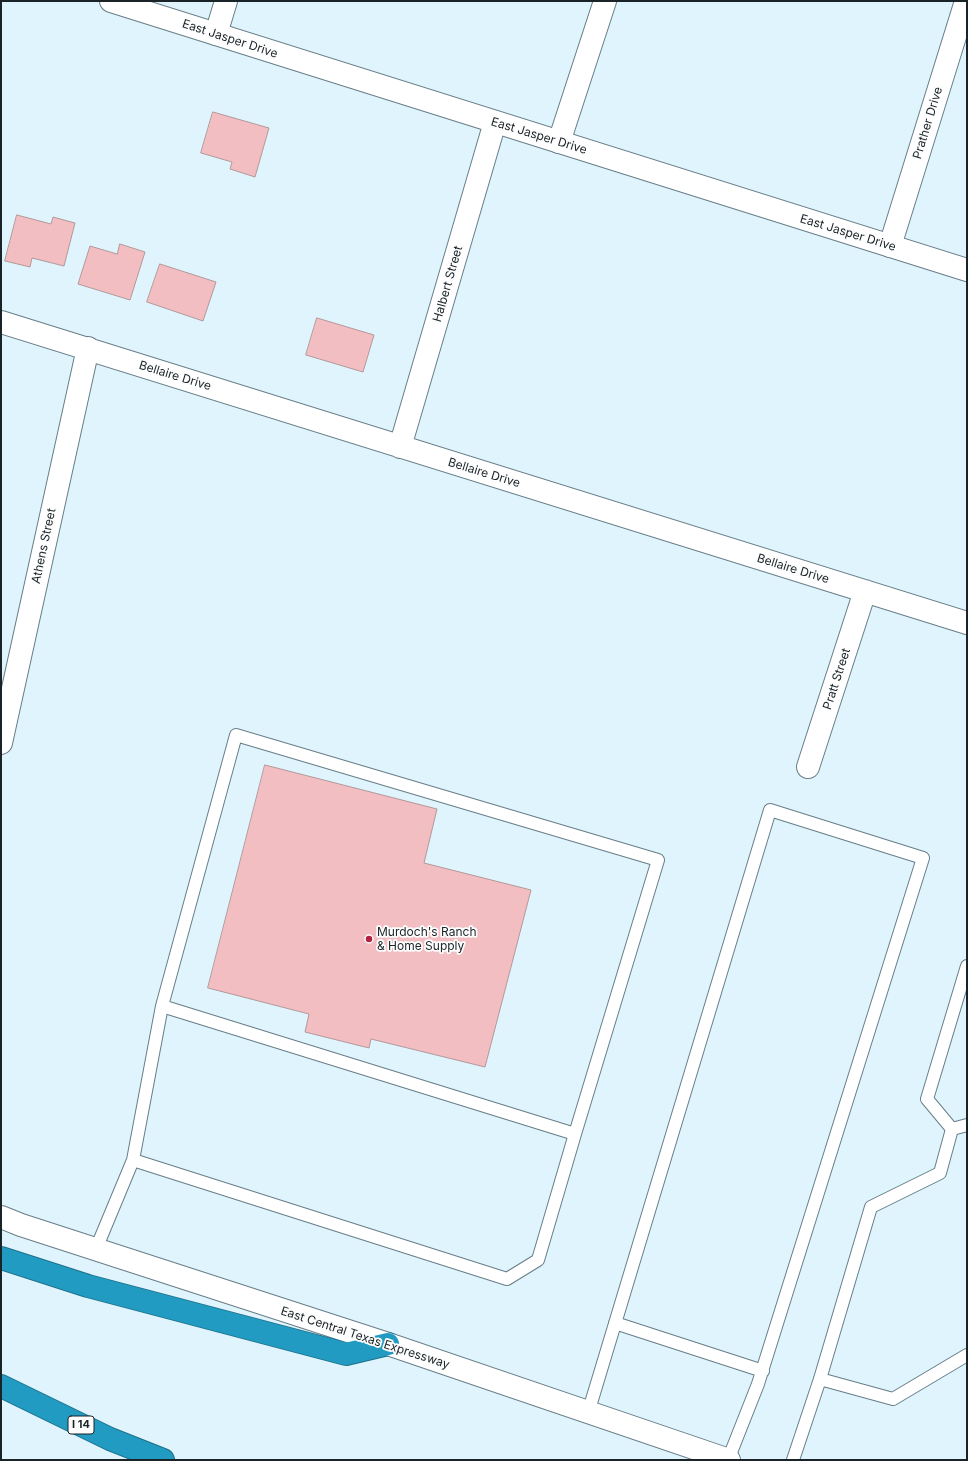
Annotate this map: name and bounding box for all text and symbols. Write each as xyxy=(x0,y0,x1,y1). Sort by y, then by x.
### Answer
street label: East Jasper Drive xyxy=(180,17,280,61)
street label: Prather Drive xyxy=(910,85,946,161)
street label: East Jasper Drive xyxy=(489,115,589,157)
street label: East Jasper Drive xyxy=(798,212,898,254)
street label: Halbert Street xyxy=(430,244,466,324)
street label: Bellaire Drive xyxy=(137,358,213,394)
street label: Bellaire Drive xyxy=(446,455,522,491)
street label: Athens Street xyxy=(29,507,59,585)
street label: Bellaire Drive xyxy=(755,551,831,587)
street label: Pratt Street xyxy=(820,646,854,712)
place label: Murdoch's Ranch & Home Supply xyxy=(377,925,476,953)
marker: Murdoch's Ranch & Home Supply xyxy=(364,934,374,944)
street label: East Central Texas Expressway xyxy=(279,1304,451,1372)
road number: I 14 xyxy=(68,1416,94,1434)

